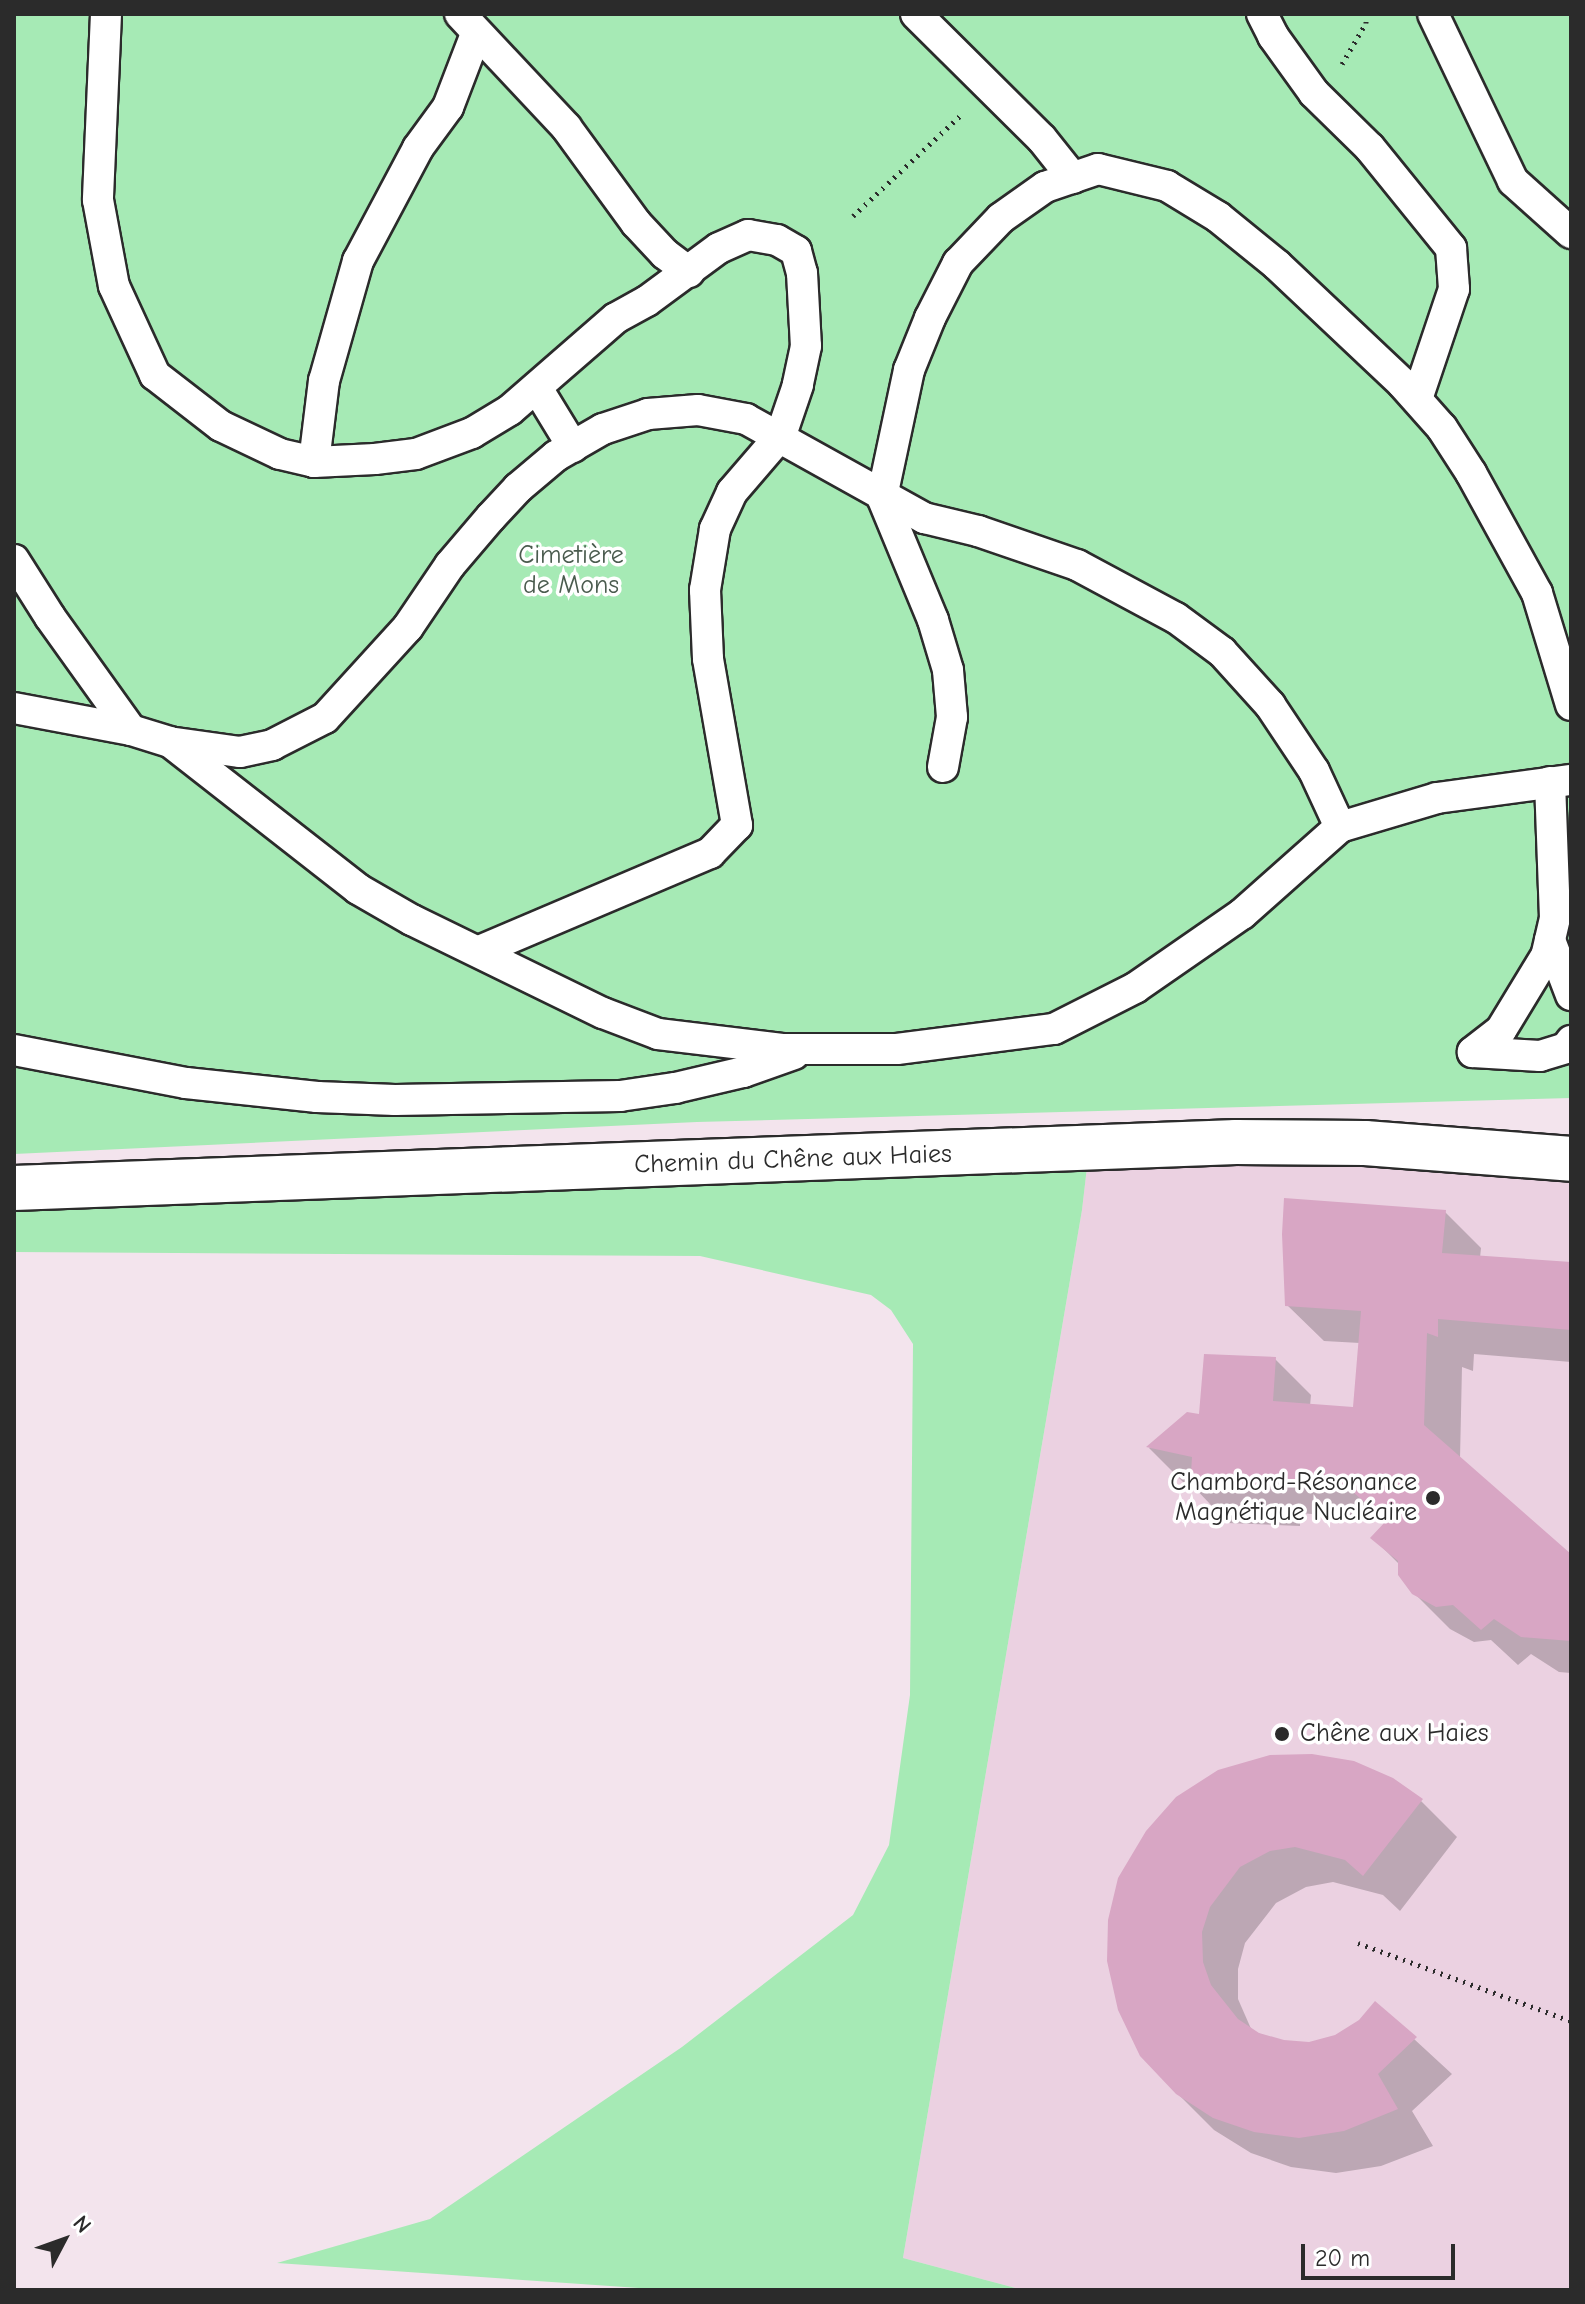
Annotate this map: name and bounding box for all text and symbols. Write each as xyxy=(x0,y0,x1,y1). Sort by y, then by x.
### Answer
park label: Cimetière de Mons xyxy=(518,540,624,602)
street label: Chemin du Chêne aux Haies xyxy=(634,1139,952,1181)
place label: Chambord-Résonance Magnétique Nucléaire xyxy=(1170,1467,1417,1528)
marker: Chambord-Résonance Magnétique Nucléaire xyxy=(1424,1489,1442,1507)
place label: Chêne aux Haies xyxy=(1300,1718,1489,1750)
marker: Chêne aux Haies xyxy=(1271,1723,1293,1745)
north arrow xyxy=(24,2200,104,2280)
text: N xyxy=(68,2210,97,2238)
scale bar xyxy=(1305,2228,1459,2278)
text: 20 m xyxy=(1315,2244,1370,2272)

